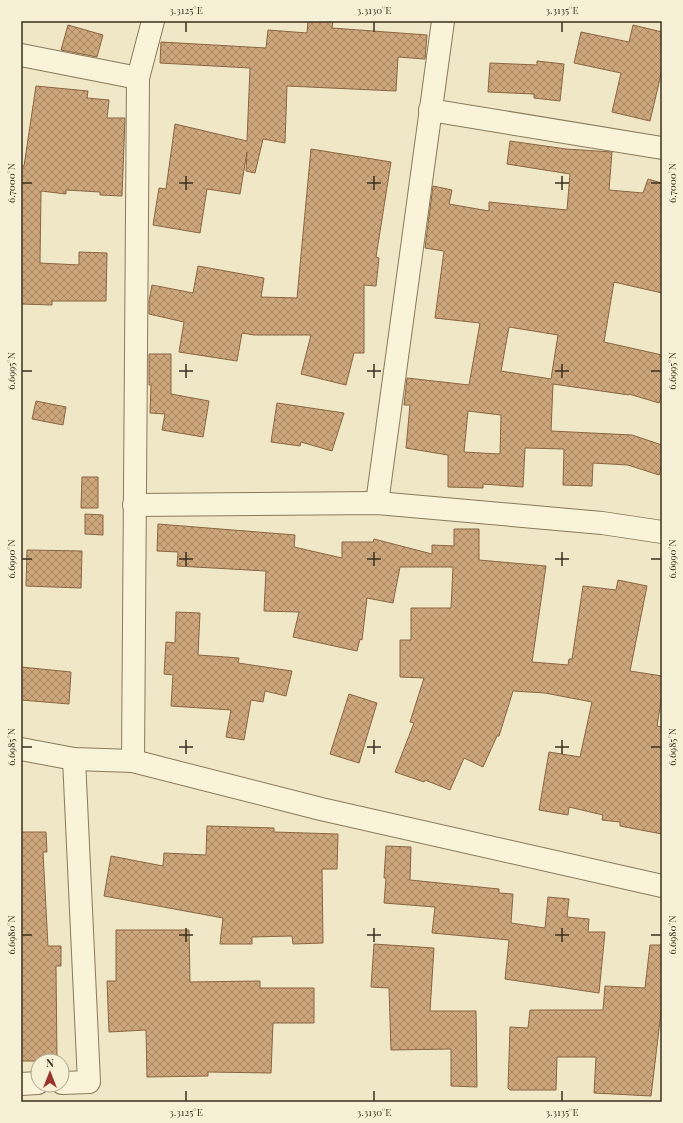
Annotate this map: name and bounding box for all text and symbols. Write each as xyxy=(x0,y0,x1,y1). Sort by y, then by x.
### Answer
text: 3.3125°E xyxy=(169,3,203,17)
text: 3.3130°E xyxy=(357,3,391,17)
text: 3.3135°E xyxy=(545,3,579,17)
text: 6.7000°N xyxy=(4,163,18,203)
text: 6.7000°N xyxy=(665,163,679,203)
text: 6.6995°N xyxy=(4,352,18,390)
text: 6.6995°N xyxy=(665,352,679,390)
text: 6.6990°N xyxy=(4,539,18,579)
text: 6.6990°N xyxy=(665,539,679,579)
text: 6.6985°N xyxy=(4,728,18,766)
text: 6.6985°N xyxy=(665,728,679,766)
text: 6.6980°N xyxy=(4,915,18,955)
text: 6.6980°N xyxy=(665,915,679,955)
north arrow xyxy=(30,1053,70,1093)
text: N xyxy=(46,1055,54,1070)
text: 3.3125°E xyxy=(169,1105,203,1119)
text: 3.3130°E xyxy=(357,1105,391,1119)
text: 3.3135°E xyxy=(545,1105,579,1119)

